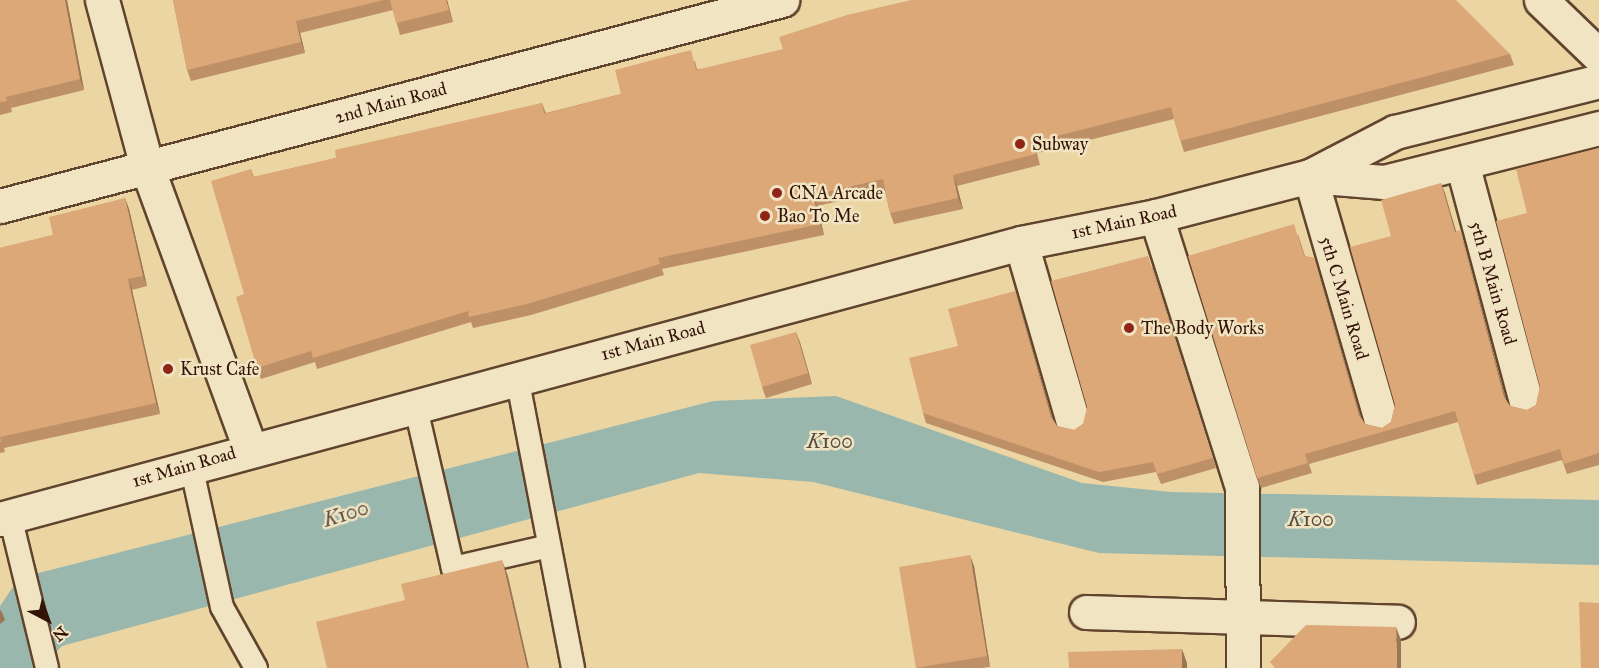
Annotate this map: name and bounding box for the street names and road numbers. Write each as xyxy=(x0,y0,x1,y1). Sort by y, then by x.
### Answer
street label: 2nd Main Road xyxy=(333,78,449,128)
street label: 1st Main Road xyxy=(1069,200,1179,244)
street label: 5th B Main Road xyxy=(1465,219,1521,347)
street label: 5th C Main Road xyxy=(1315,234,1373,362)
street label: 1st Main Road xyxy=(599,317,707,365)
street label: 1st Main Road xyxy=(130,442,238,492)

